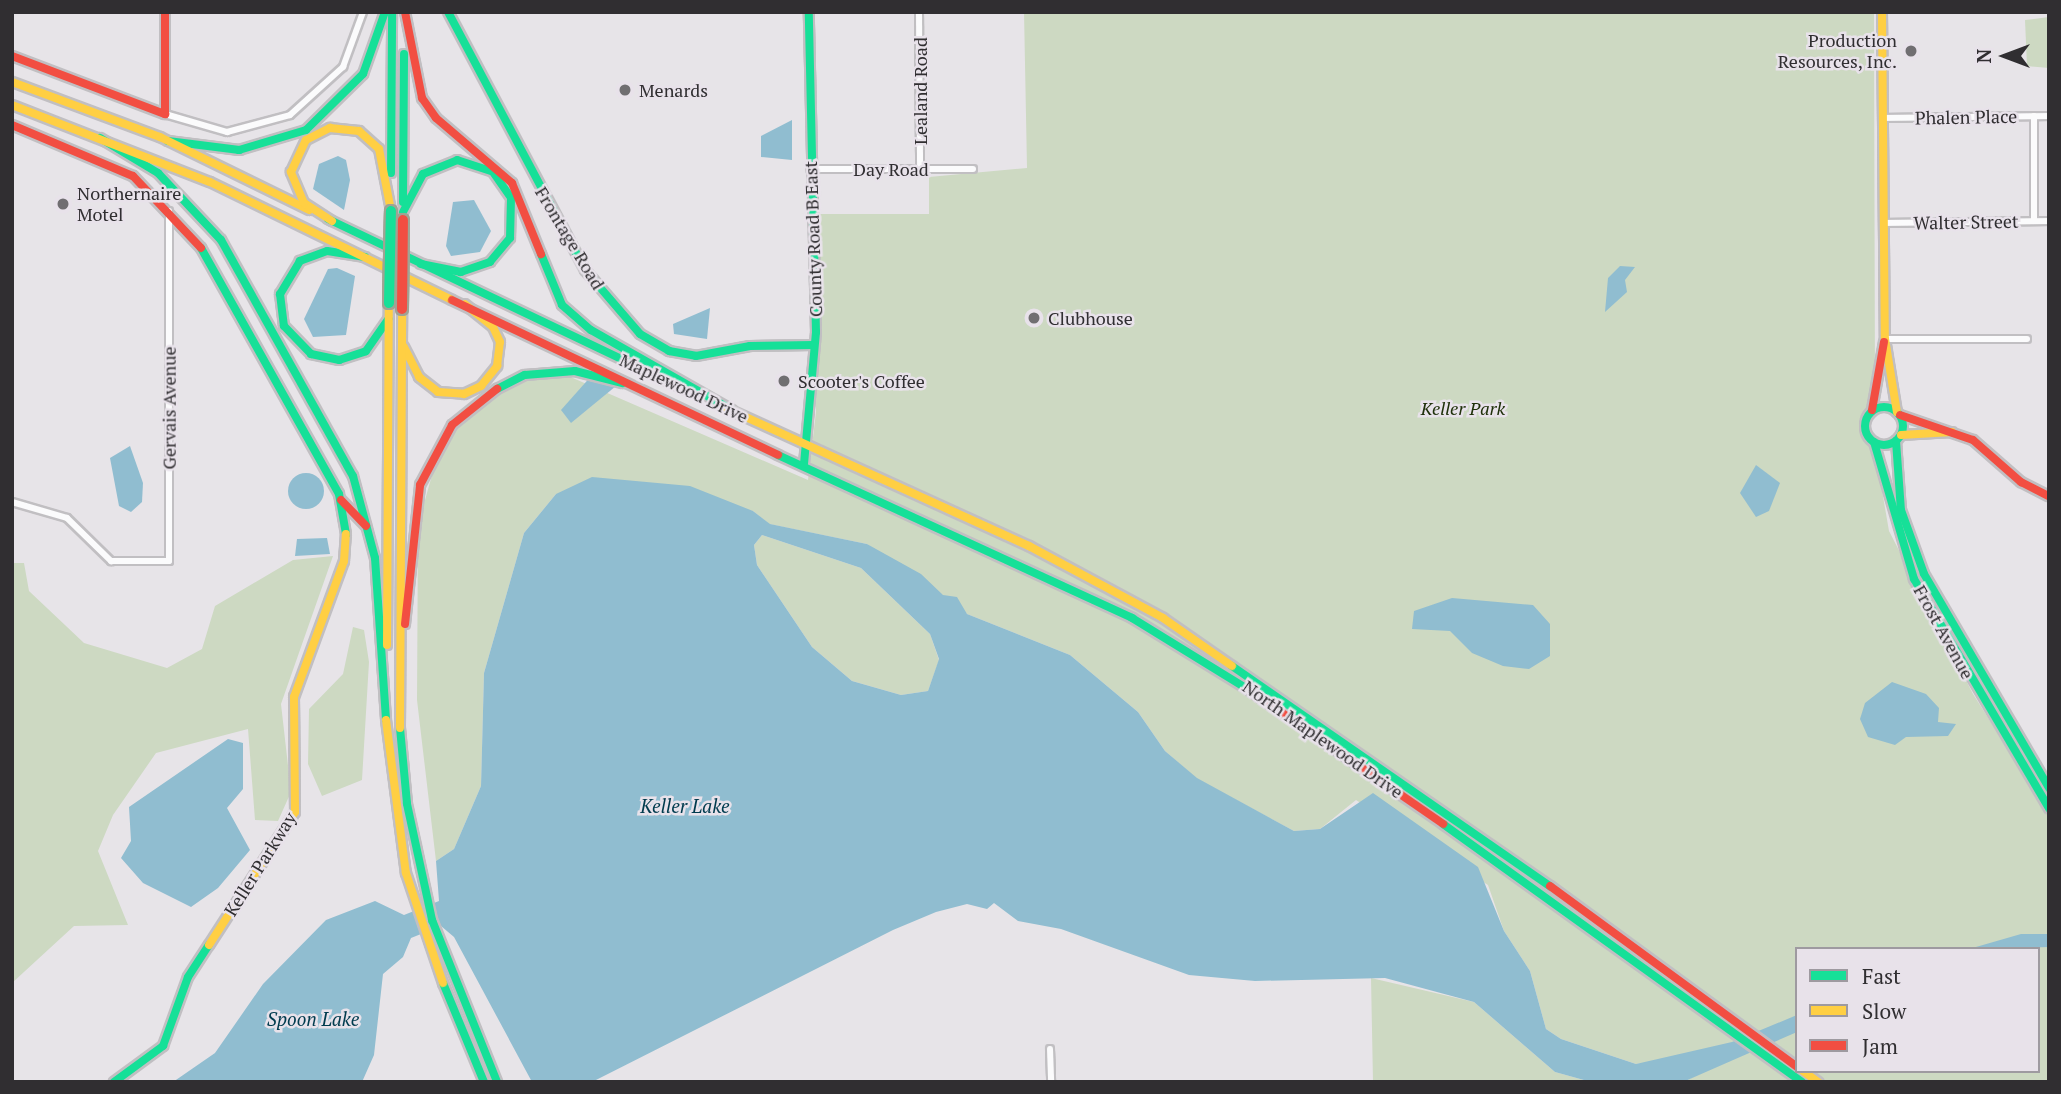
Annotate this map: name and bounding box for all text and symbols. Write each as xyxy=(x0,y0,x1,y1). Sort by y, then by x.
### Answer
north arrow xyxy=(1970,21,2040,91)
place label: Production Resources, Inc. xyxy=(1777,30,1897,72)
street label: Lealand Road xyxy=(909,37,931,145)
marker: Production Resources, Inc. xyxy=(1903,43,1919,59)
text: N xyxy=(1971,49,1996,63)
place label: Menards xyxy=(639,79,708,101)
marker: Menards xyxy=(617,82,633,98)
street label: Phalen Place xyxy=(1915,105,2017,129)
street label: Day Road xyxy=(853,158,929,180)
street label: County Road B East xyxy=(799,161,827,317)
place label: Northernaire Motel xyxy=(77,183,181,226)
street label: Frontage Road xyxy=(531,183,609,293)
marker: Northernaire Motel xyxy=(55,196,71,212)
street label: Walter Street xyxy=(1913,210,2019,234)
place label: Clubhouse xyxy=(1048,307,1133,329)
marker: Clubhouse xyxy=(1026,310,1042,326)
street label: Gervais Avenue xyxy=(158,346,180,470)
street label: Maplewood Drive xyxy=(616,349,752,427)
place label: Scooter's Coffee xyxy=(798,370,925,392)
marker: Scooter's Coffee xyxy=(776,373,792,389)
park label: Keller Park xyxy=(1421,397,1505,419)
street label: Frost Avenue xyxy=(1909,581,1979,683)
street label: North Maplewood Drive xyxy=(1239,675,1407,803)
water label: Keller Lake xyxy=(640,795,730,817)
street label: Keller Parkway xyxy=(220,808,300,920)
legend xyxy=(1795,947,2040,1073)
text: Fast xyxy=(1862,962,1901,990)
text: Slow xyxy=(1862,997,1906,1025)
water label: Spoon Lake xyxy=(267,1008,359,1030)
text: Jam xyxy=(1862,1032,1898,1060)

